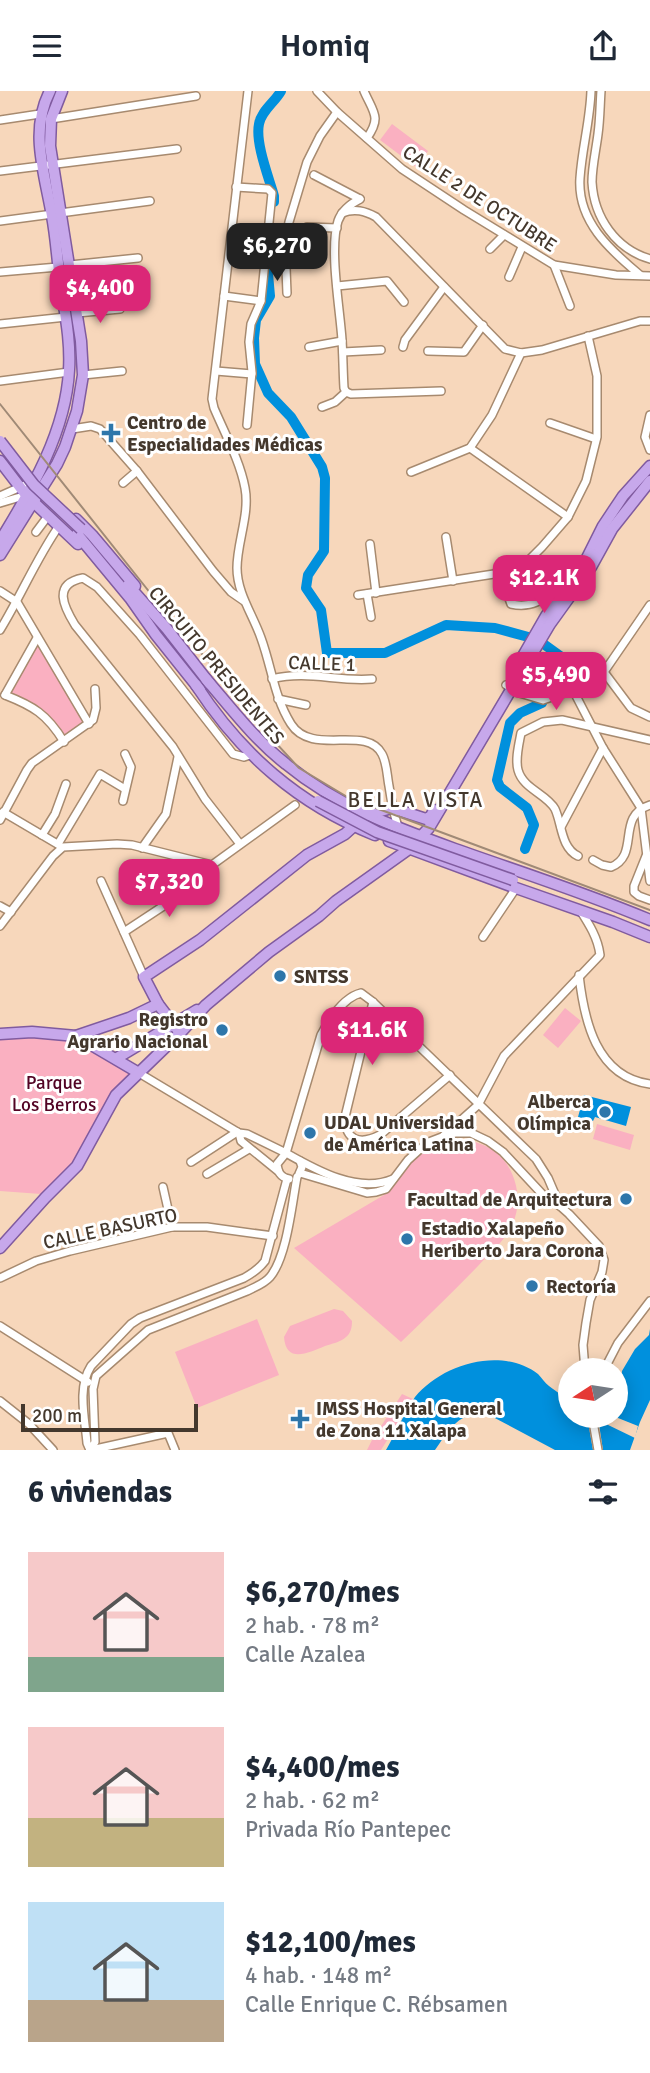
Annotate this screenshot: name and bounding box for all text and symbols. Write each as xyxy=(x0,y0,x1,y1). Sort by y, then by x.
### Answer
text: Homiq xyxy=(280,26,370,65)
icon: menu xyxy=(28,27,66,65)
icon: share xyxy=(584,27,622,65)
street label: CALLE 2 DE OCTUBRE xyxy=(398,140,561,258)
pin: $6,270 xyxy=(220,223,334,283)
text: $6,270 xyxy=(243,231,311,260)
pin: $4,400 xyxy=(43,265,157,325)
text: $4,400 xyxy=(66,273,134,302)
place label: Centro de Especialidades Médicas xyxy=(127,411,322,457)
marker: Centro de Especialidades Médicas xyxy=(101,423,121,443)
pin: $12.1K xyxy=(487,555,601,615)
text: $12.1K xyxy=(509,563,579,592)
street label: CIRCUITO PRESIDENTES xyxy=(143,582,289,750)
street label: CALLE 1 xyxy=(288,651,356,677)
pin: $5,490 xyxy=(499,653,613,712)
text: $5,490 xyxy=(522,660,590,689)
district label: BELLA VISTA xyxy=(348,787,484,813)
pin: $7,320 xyxy=(112,859,226,919)
text: $7,320 xyxy=(135,867,203,896)
place label: SNTSS xyxy=(294,965,349,989)
marker: SNTSS xyxy=(272,968,288,984)
pin: $11.6K xyxy=(315,1007,429,1067)
place label: Registro Agrario Nacional xyxy=(67,1008,208,1054)
text: $11.6K xyxy=(337,1015,407,1044)
marker: Registro Agrario Nacional xyxy=(214,1022,230,1038)
park label: Parque Los Berros xyxy=(12,1071,96,1117)
place label: Alberca Olímpica xyxy=(517,1090,591,1136)
marker: Alberca Olímpica xyxy=(597,1104,613,1120)
place label: UDAL Universidad de América Latina xyxy=(324,1111,474,1157)
marker: UDAL Universidad de América Latina xyxy=(302,1125,318,1141)
place label: Facultad de Arquitectura xyxy=(407,1188,612,1212)
marker: Facultad de Arquitectura xyxy=(618,1191,634,1207)
street label: CALLE BASURTO xyxy=(41,1203,179,1255)
place label: Estadio Xalapeño Heriberto Jara Corona xyxy=(421,1217,605,1263)
marker: Estadio Xalapeño Heriberto Jara Corona xyxy=(399,1231,415,1247)
place label: Rectoría xyxy=(546,1275,616,1299)
marker: Rectoría xyxy=(524,1278,540,1294)
north arrow xyxy=(558,1358,628,1428)
map controls xyxy=(558,1358,628,1428)
place label: IMSS Hospital General de Zona 11 Xalapa xyxy=(316,1397,502,1443)
scale bar xyxy=(21,1401,198,1433)
text: 200 m xyxy=(32,1404,82,1428)
marker: IMSS Hospital General de Zona 11 Xalapa xyxy=(290,1409,310,1429)
icon: filters xyxy=(584,1473,622,1511)
text: 6 viviendas xyxy=(28,1474,172,1511)
text: $6,270/mes xyxy=(245,1574,400,1611)
icon: home xyxy=(84,1580,168,1664)
text: 2 hab. · 78 m² xyxy=(245,1611,380,1640)
text: Calle Azalea xyxy=(245,1640,366,1669)
text: $4,400/mes xyxy=(245,1749,400,1786)
icon: home xyxy=(84,1755,168,1839)
text: 2 hab. · 62 m² xyxy=(245,1786,380,1815)
text: Privada Río Pantepec xyxy=(245,1815,451,1844)
text: $12,100/mes xyxy=(245,1924,416,1961)
icon: home xyxy=(84,1930,168,2014)
text: 4 hab. · 148 m² xyxy=(245,1961,392,1990)
text: Calle Enrique C. Rébsamen xyxy=(245,1990,508,2019)

